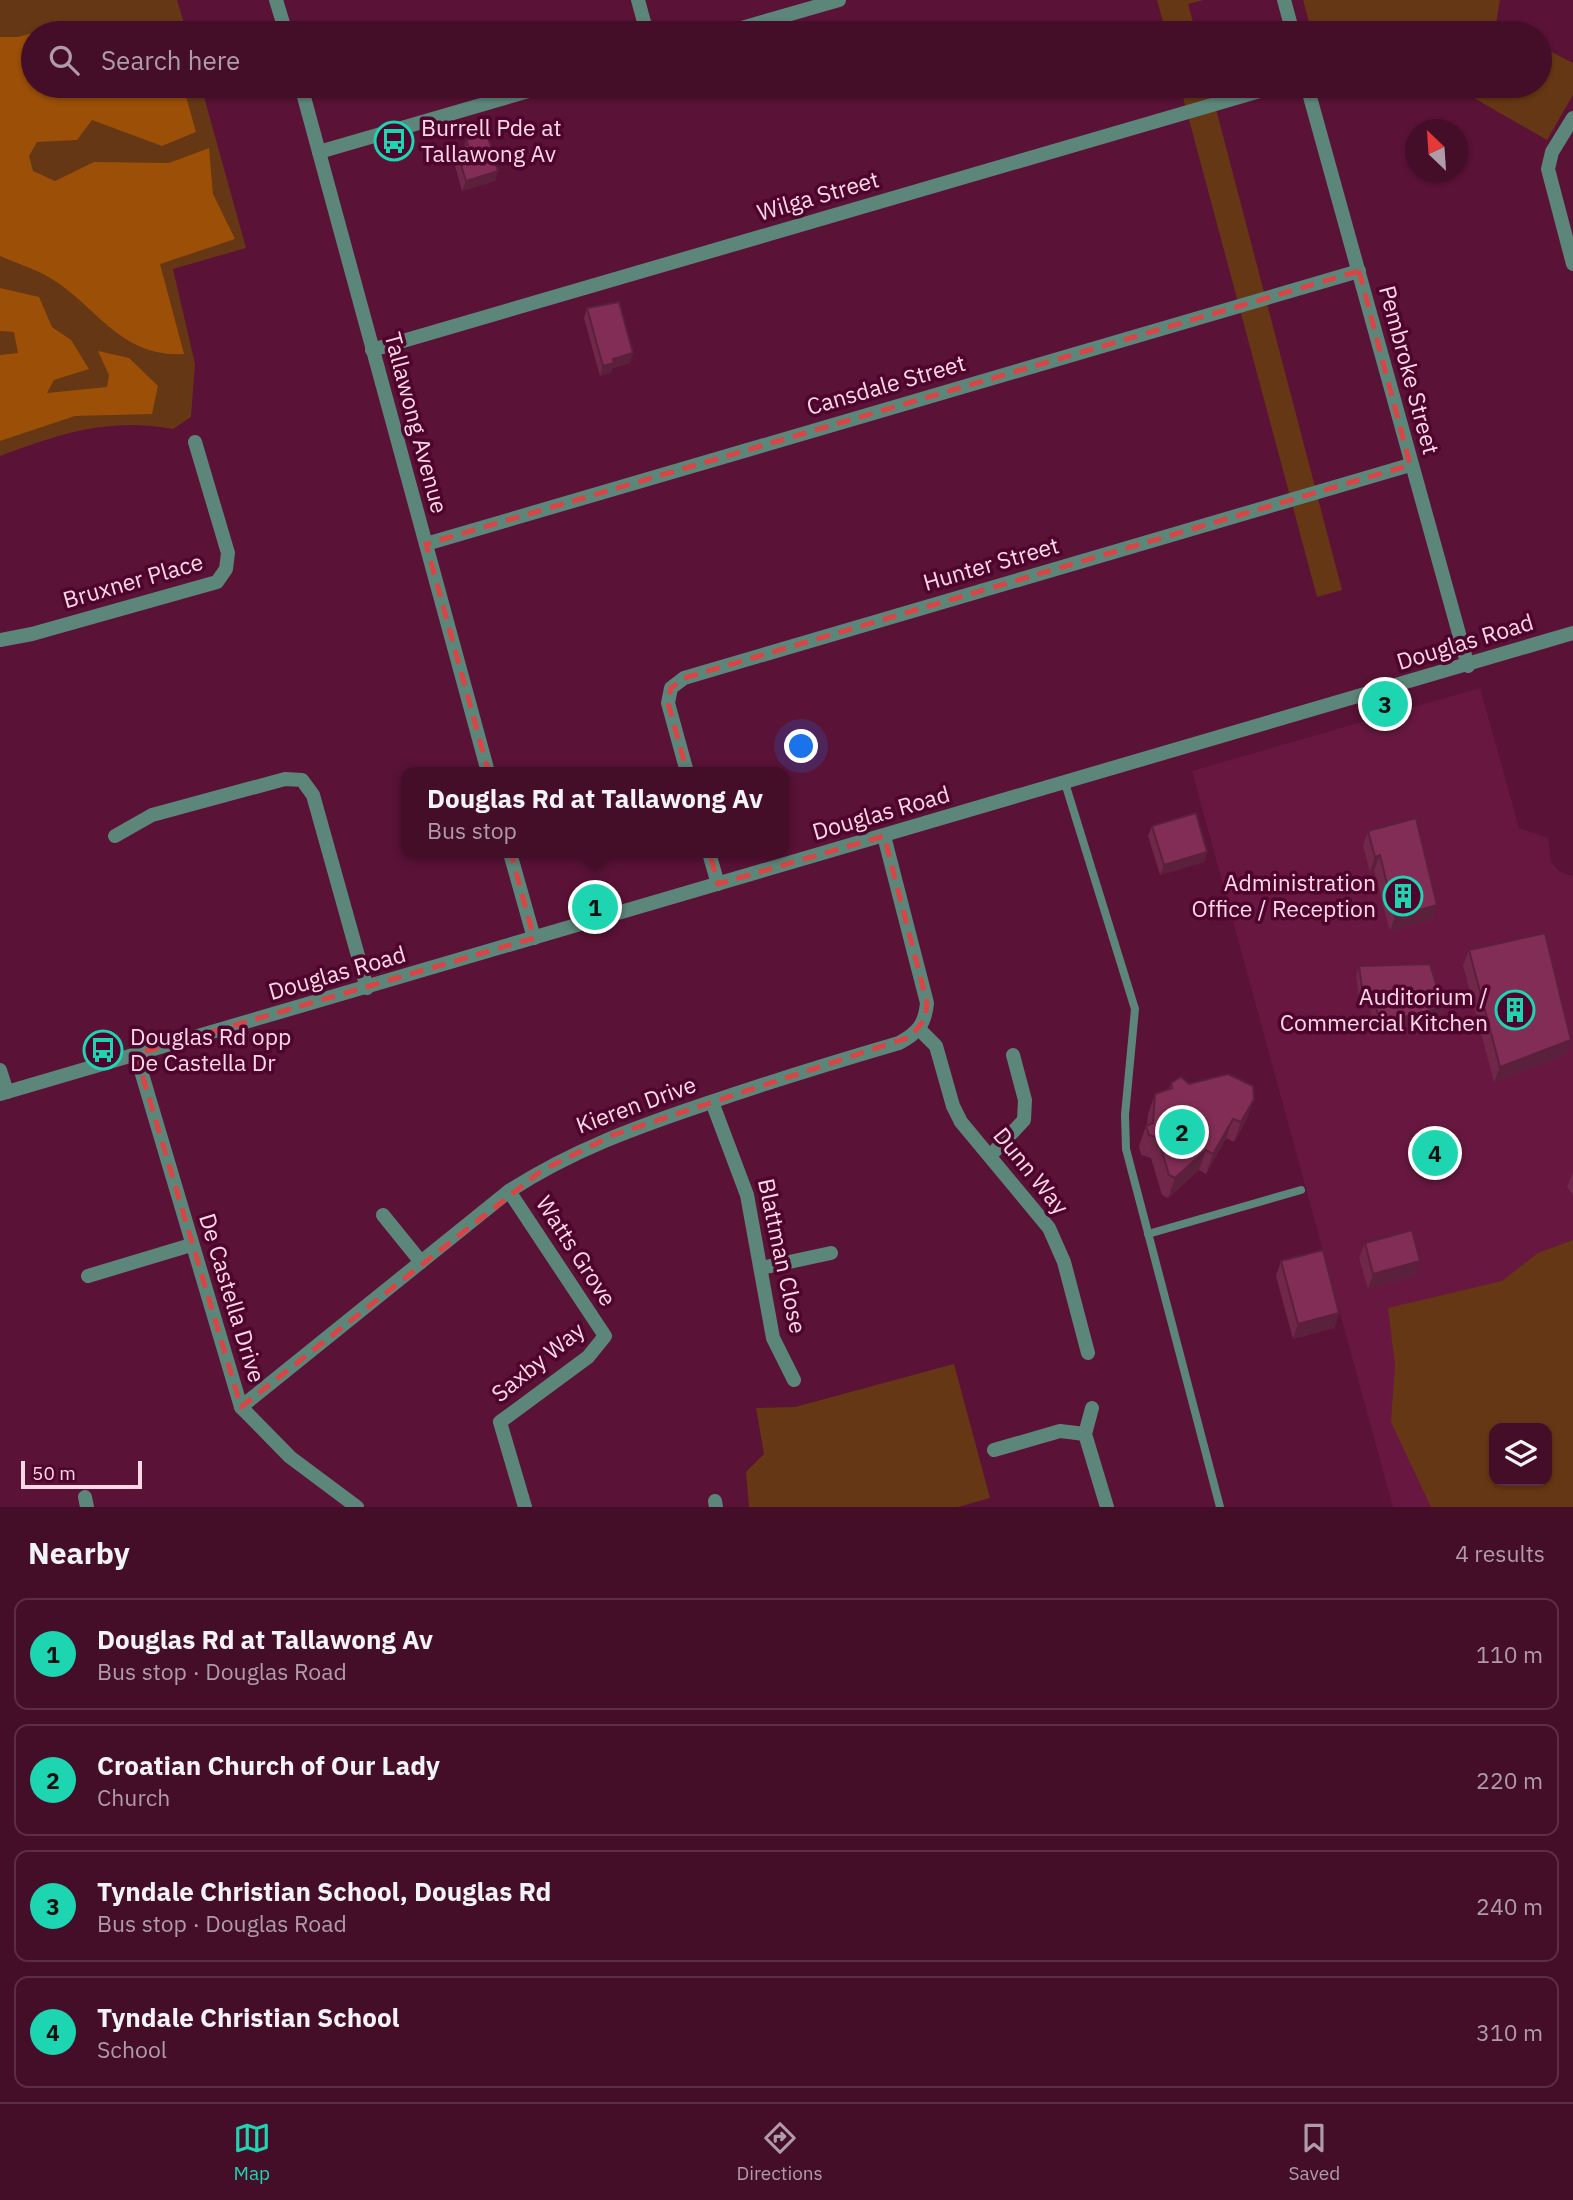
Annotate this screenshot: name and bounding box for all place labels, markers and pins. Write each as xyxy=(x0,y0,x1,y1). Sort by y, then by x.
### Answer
place label: Burrell Pde at Tallawong Av xyxy=(421,112,562,168)
bus stop icon: Burrell Pde at Tallawong Av xyxy=(373,120,415,162)
pin: 3 xyxy=(1362,678,1408,730)
place label: Administration Office / Reception xyxy=(1191,867,1376,923)
building icon: Administration Office / Reception xyxy=(1382,875,1424,917)
pin: 1 xyxy=(572,881,618,933)
place label: Auditorium / Commercial Kitchen xyxy=(1280,981,1488,1037)
building icon: Auditorium / Commercial Kitchen xyxy=(1494,989,1536,1031)
place label: Douglas Rd opp De Castella Dr xyxy=(130,1021,291,1077)
bus stop icon: Douglas Rd opp De Castella Dr xyxy=(82,1029,124,1071)
pin: 2 xyxy=(1159,1106,1205,1158)
pin: 4 xyxy=(1412,1127,1458,1179)

